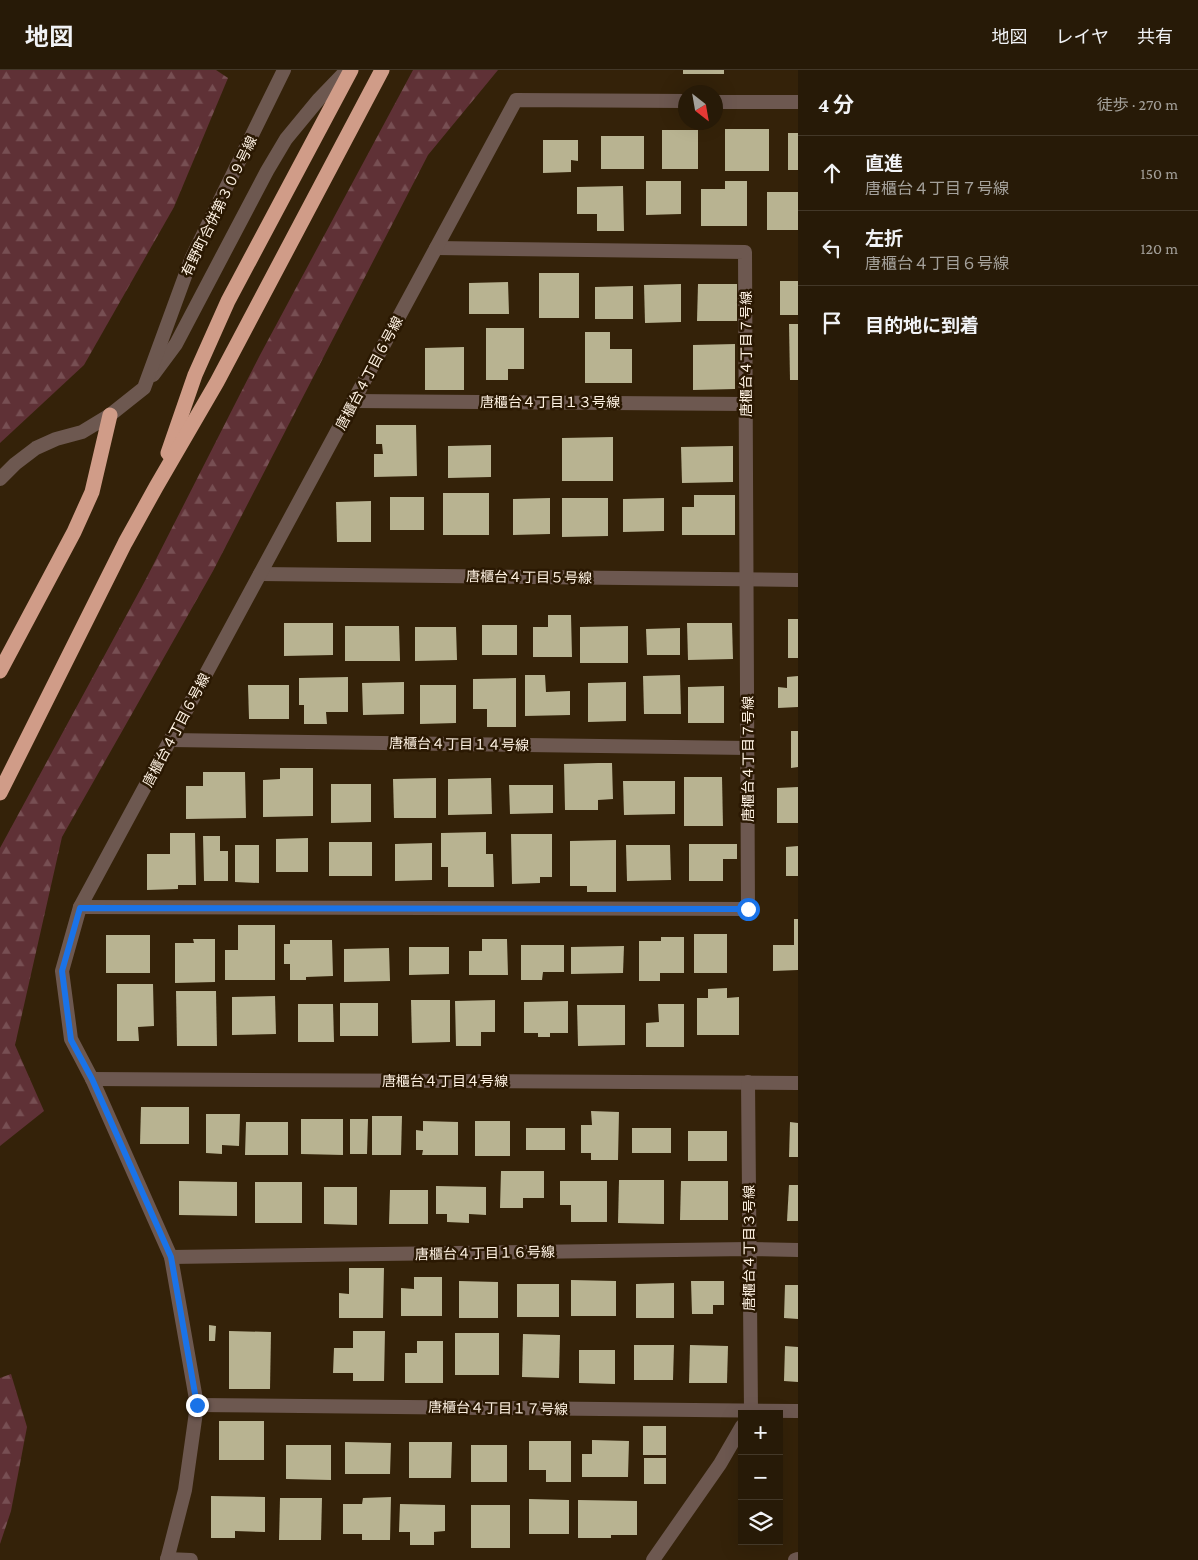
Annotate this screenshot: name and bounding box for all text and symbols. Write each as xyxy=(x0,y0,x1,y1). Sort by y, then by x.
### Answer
text: 地図 xyxy=(25,23,73,50)
text: 地図 xyxy=(992,27,1028,47)
text: レイヤ xyxy=(1056,27,1109,47)
text: 共有 xyxy=(1137,27,1173,47)
north arrow xyxy=(678,85,723,130)
text: 4 分 xyxy=(818,93,854,117)
text: 徒歩 · 270 m xyxy=(1097,96,1178,113)
street label: 有野町合併第３０９号線 xyxy=(178,133,260,279)
text: 直進 xyxy=(865,153,903,174)
icon: ahead xyxy=(818,159,846,187)
text: 150 m xyxy=(1140,165,1178,182)
text: 唐櫃台４丁目７号線 xyxy=(865,180,1009,197)
text: 左折 xyxy=(865,228,903,249)
icon: left xyxy=(818,234,846,262)
text: 120 m xyxy=(1140,240,1178,257)
text: 唐櫃台４丁目６号線 xyxy=(865,255,1009,272)
street label: 唐櫃台４丁目７号線 xyxy=(738,291,754,417)
icon: arrive xyxy=(818,309,846,337)
street label: 唐櫃台４丁目６号線 xyxy=(332,314,406,432)
text: 目的地に到着 xyxy=(865,315,979,336)
street label: 唐櫃台４丁目１３号線 xyxy=(480,394,620,410)
street label: 唐櫃台４丁目５号線 xyxy=(466,568,592,586)
street label: 唐櫃台４丁目６号線 xyxy=(139,671,213,789)
street label: 唐櫃台４丁目７号線 xyxy=(740,696,756,822)
street label: 唐櫃台４丁目１４号線 xyxy=(389,735,529,753)
route start xyxy=(737,898,760,921)
street label: 唐櫃台４丁目４号線 xyxy=(382,1073,508,1089)
street label: 唐櫃台４丁目３号線 xyxy=(741,1185,757,1311)
street label: 唐櫃台４丁目１６号線 xyxy=(415,1244,555,1262)
route end xyxy=(186,1394,209,1417)
street label: 唐櫃台４丁目１７号線 xyxy=(428,1399,568,1417)
map controls xyxy=(738,1410,783,1545)
button: + xyxy=(738,1410,783,1455)
button: − xyxy=(738,1455,783,1500)
button: layers xyxy=(738,1500,783,1545)

